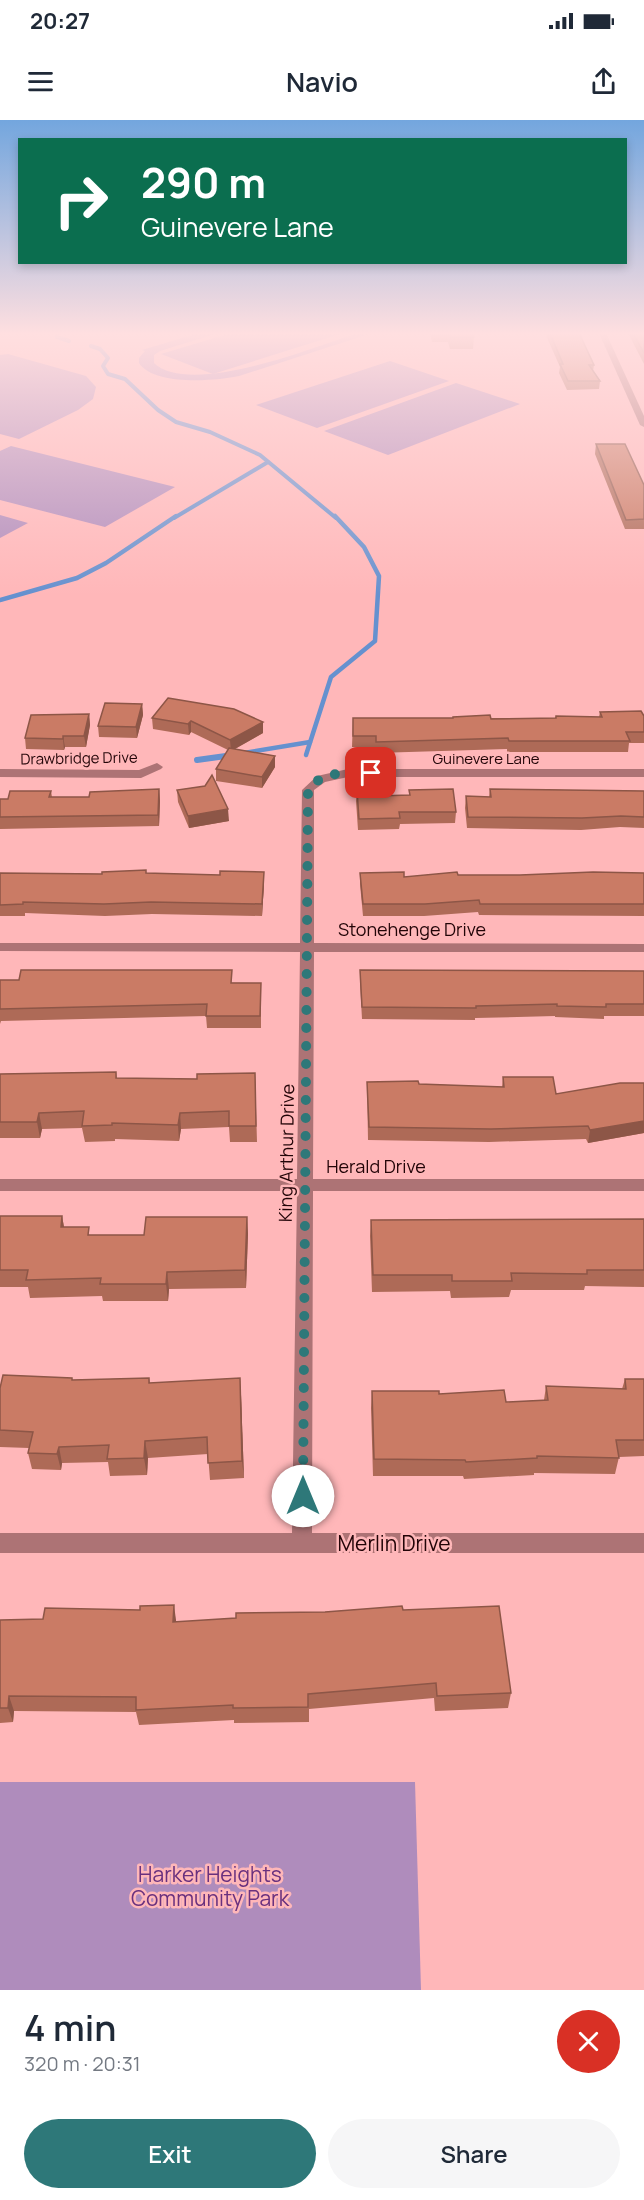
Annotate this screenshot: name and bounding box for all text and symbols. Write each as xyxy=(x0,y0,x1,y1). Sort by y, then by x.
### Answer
text: 20:27 xyxy=(30,6,90,36)
text: Navio xyxy=(286,63,358,100)
icon: menu xyxy=(24,65,57,98)
icon: share xyxy=(587,65,620,98)
text: 290 m xyxy=(141,153,266,211)
icon: right xyxy=(42,162,120,240)
text: Guinevere Lane xyxy=(141,208,334,245)
street label: Drawbridge Drive xyxy=(20,746,138,770)
pin xyxy=(345,747,396,798)
street label: Guinevere Lane xyxy=(432,748,540,769)
icon: arrive xyxy=(354,756,387,789)
street label: Stonehenge Drive xyxy=(338,917,486,941)
street label: King Arthur Drive xyxy=(273,1084,299,1222)
street label: Herald Drive xyxy=(326,1154,426,1178)
position arrow xyxy=(271,1464,335,1528)
street label: Merlin Drive xyxy=(337,1529,451,1557)
park label: Harker Heights Community Park xyxy=(131,1860,290,1912)
text: 4 min xyxy=(24,2003,116,2052)
button: close xyxy=(557,2010,620,2073)
text: 320 m · 20:31 xyxy=(24,2050,141,2077)
button: Exit xyxy=(24,2119,316,2188)
button: Share xyxy=(328,2119,620,2188)

